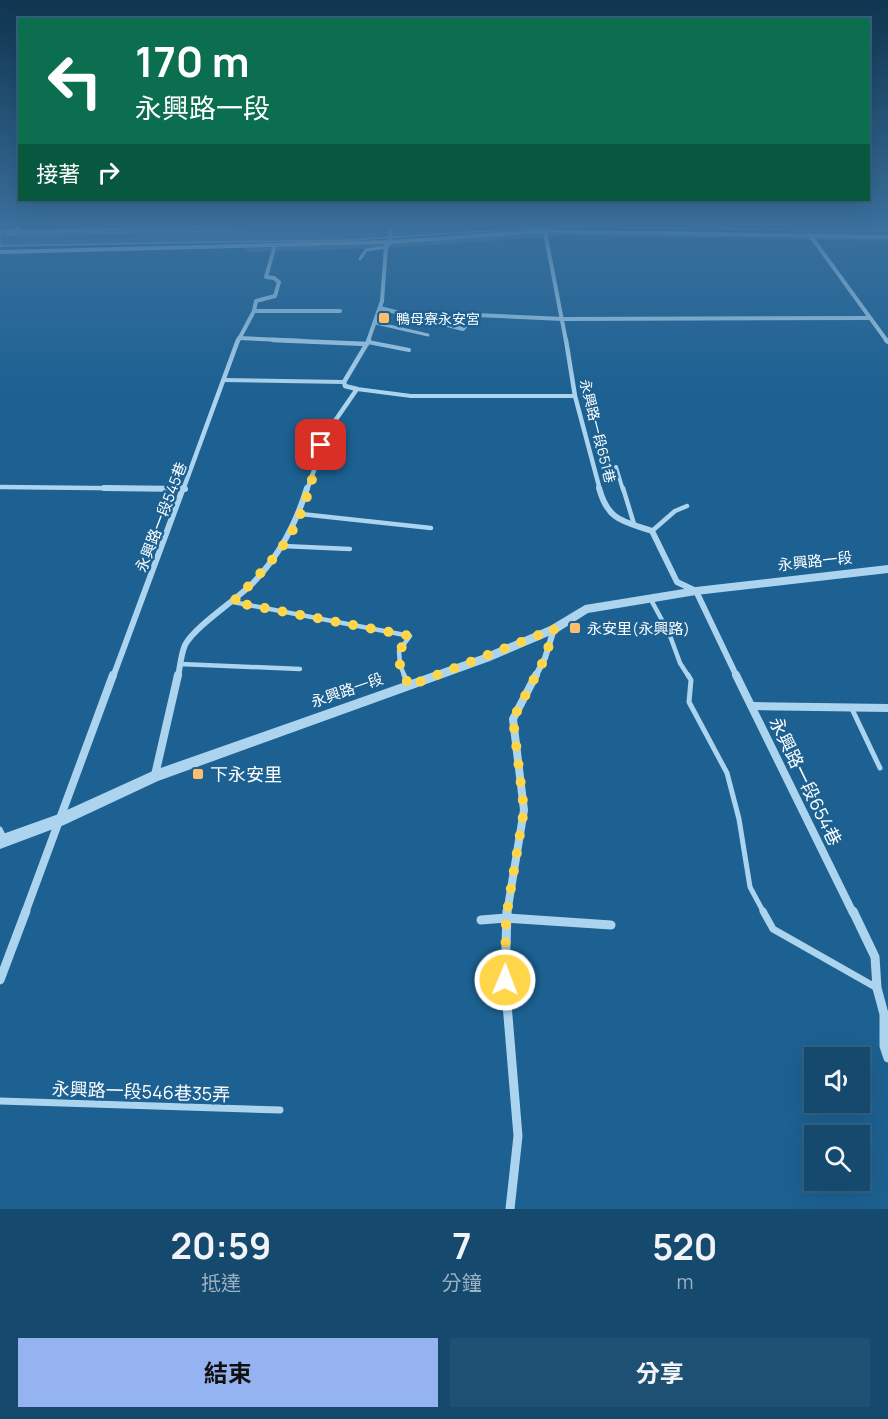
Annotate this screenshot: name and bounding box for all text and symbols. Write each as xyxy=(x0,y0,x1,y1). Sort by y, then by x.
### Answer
text: 170 m xyxy=(135,32,250,90)
icon: left xyxy=(36,42,114,120)
text: 永興路一段 xyxy=(135,89,270,126)
icon: right xyxy=(92,156,125,189)
text: 接著 xyxy=(36,159,80,189)
place label: 鴨母寮永安宮 xyxy=(396,309,480,328)
marker: 鴨母寮永安宮 xyxy=(377,311,391,325)
street label: 永興路一段651巷 xyxy=(576,377,620,485)
pin xyxy=(295,419,346,470)
icon: arrive xyxy=(304,428,337,461)
street label: 永興路一段545巷 xyxy=(130,459,192,575)
street label: 永興路一段 xyxy=(777,547,853,575)
place label: 永安里(永興路) xyxy=(587,618,690,639)
marker: 永安里(永興路) xyxy=(568,621,582,635)
street label: 永興路一段 xyxy=(308,668,386,712)
street label: 永興路一段654巷 xyxy=(764,713,848,849)
place label: 下永安里 xyxy=(210,762,282,786)
marker: 下永安里 xyxy=(191,767,205,781)
position arrow xyxy=(473,948,537,1012)
map controls xyxy=(804,1047,870,1191)
button: sound xyxy=(804,1047,870,1113)
street label: 永興路一段546巷35弄 xyxy=(51,1076,231,1106)
button: search xyxy=(804,1125,870,1191)
text: 20:59 xyxy=(170,1221,271,1270)
text: 7 xyxy=(452,1221,471,1270)
text: 520 xyxy=(652,1222,718,1271)
text: m xyxy=(676,1268,693,1295)
text: 抵達 xyxy=(201,1269,241,1296)
text: 分鐘 xyxy=(442,1269,482,1296)
button: 結束 xyxy=(18,1338,438,1407)
button: 分享 xyxy=(450,1338,870,1407)

